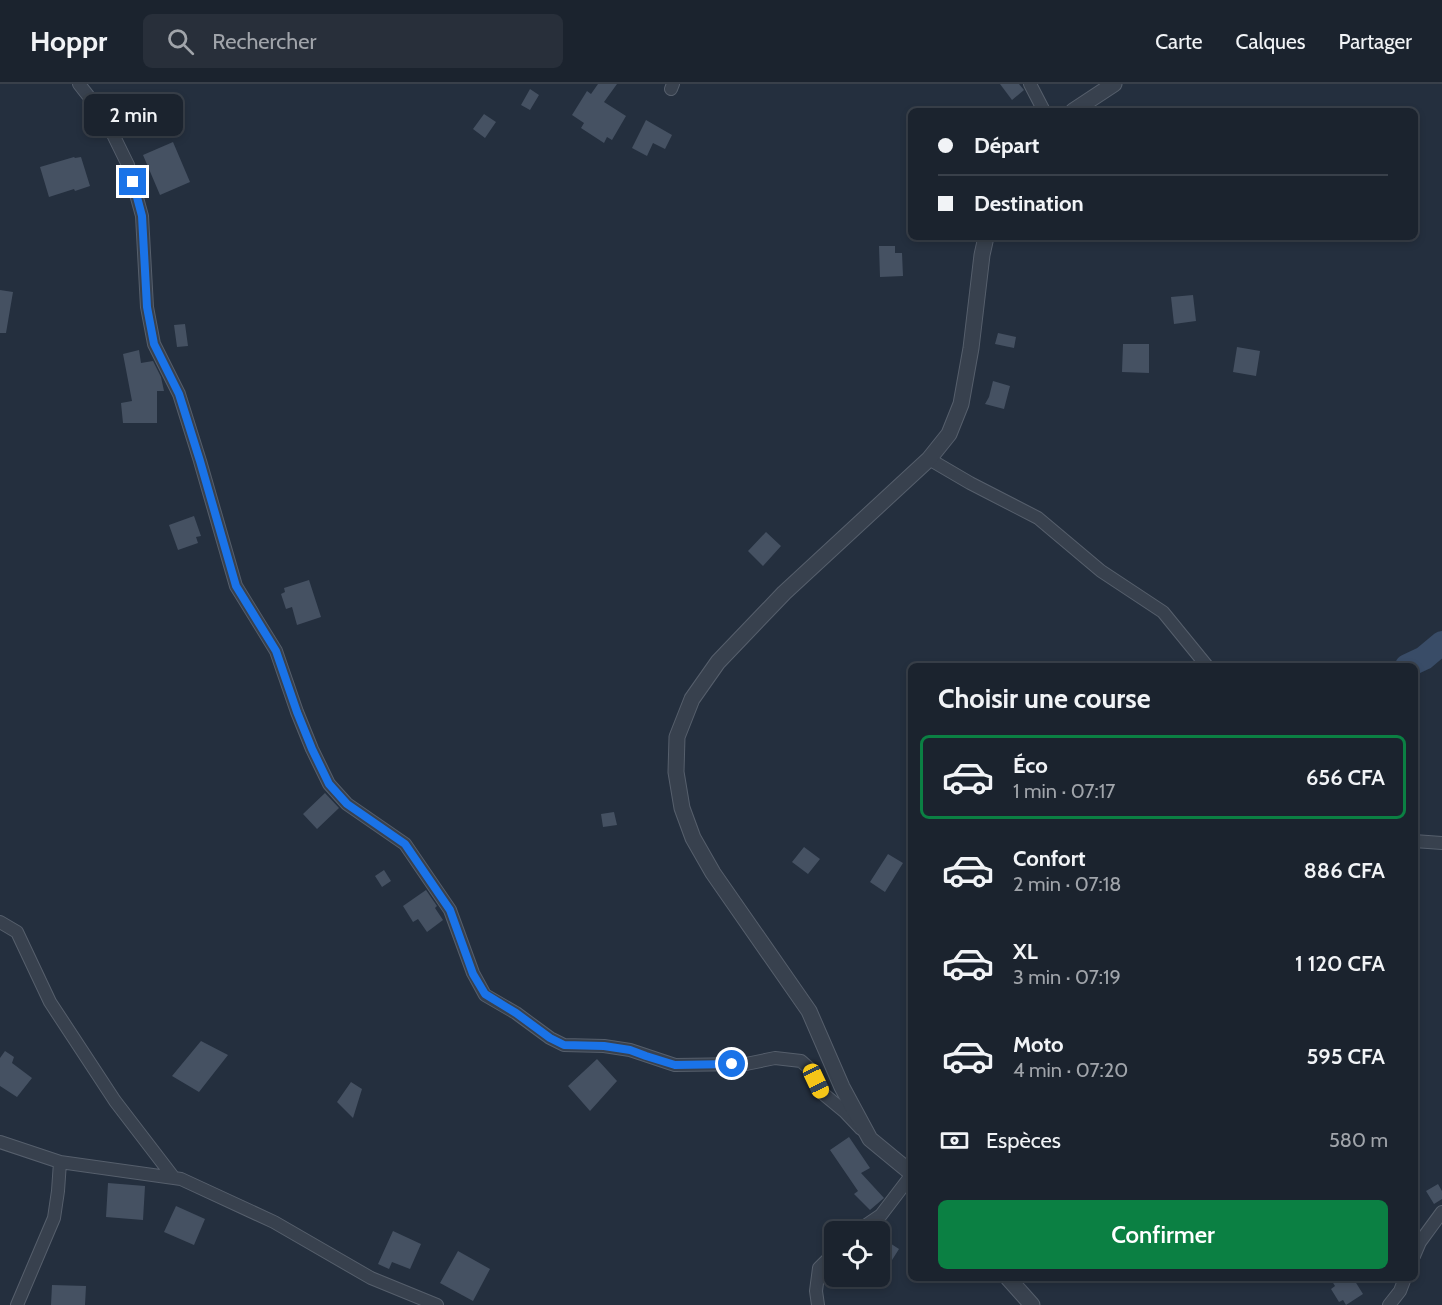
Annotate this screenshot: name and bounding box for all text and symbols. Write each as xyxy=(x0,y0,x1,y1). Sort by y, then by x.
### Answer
search box xyxy=(143,14,563,68)
text: Hoppr xyxy=(30,24,107,58)
icon: search xyxy=(164,25,197,58)
text: Rechercher xyxy=(212,28,316,55)
text: Carte xyxy=(1155,29,1203,54)
text: Calques xyxy=(1236,29,1306,54)
text: Partager xyxy=(1339,29,1412,54)
callout: 2 min xyxy=(84,95,182,137)
text: 2 min xyxy=(109,103,158,127)
text: Départ xyxy=(974,132,1039,159)
route end xyxy=(119,168,146,195)
text: Destination xyxy=(974,190,1084,217)
text: Choisir une course xyxy=(938,682,1151,715)
icon: car xyxy=(941,750,995,804)
text: Éco xyxy=(1013,752,1048,779)
text: 656 CFA xyxy=(1306,764,1385,791)
text: 1 min · 07:17 xyxy=(1013,779,1115,803)
icon: car xyxy=(941,843,995,897)
text: Confort xyxy=(1013,845,1086,872)
text: 886 CFA xyxy=(1304,857,1385,884)
text: 2 min · 07:18 xyxy=(1013,872,1121,896)
icon: car xyxy=(941,936,995,990)
text: XL xyxy=(1013,938,1038,965)
text: 1 120 CFA xyxy=(1295,950,1385,977)
text: 3 min · 07:19 xyxy=(1013,965,1121,989)
icon: car xyxy=(941,1029,995,1083)
text: Moto xyxy=(1013,1031,1064,1058)
text: 595 CFA xyxy=(1306,1043,1385,1070)
route start xyxy=(718,1050,745,1077)
text: 4 min · 07:20 xyxy=(1013,1058,1128,1082)
car xyxy=(800,1061,832,1101)
icon: cash xyxy=(938,1124,971,1157)
text: Espèces xyxy=(986,1127,1061,1154)
text: 580 m xyxy=(1329,1128,1388,1152)
button: Confirmer xyxy=(938,1200,1388,1269)
map controls xyxy=(824,1221,890,1287)
button: locate xyxy=(824,1221,890,1287)

